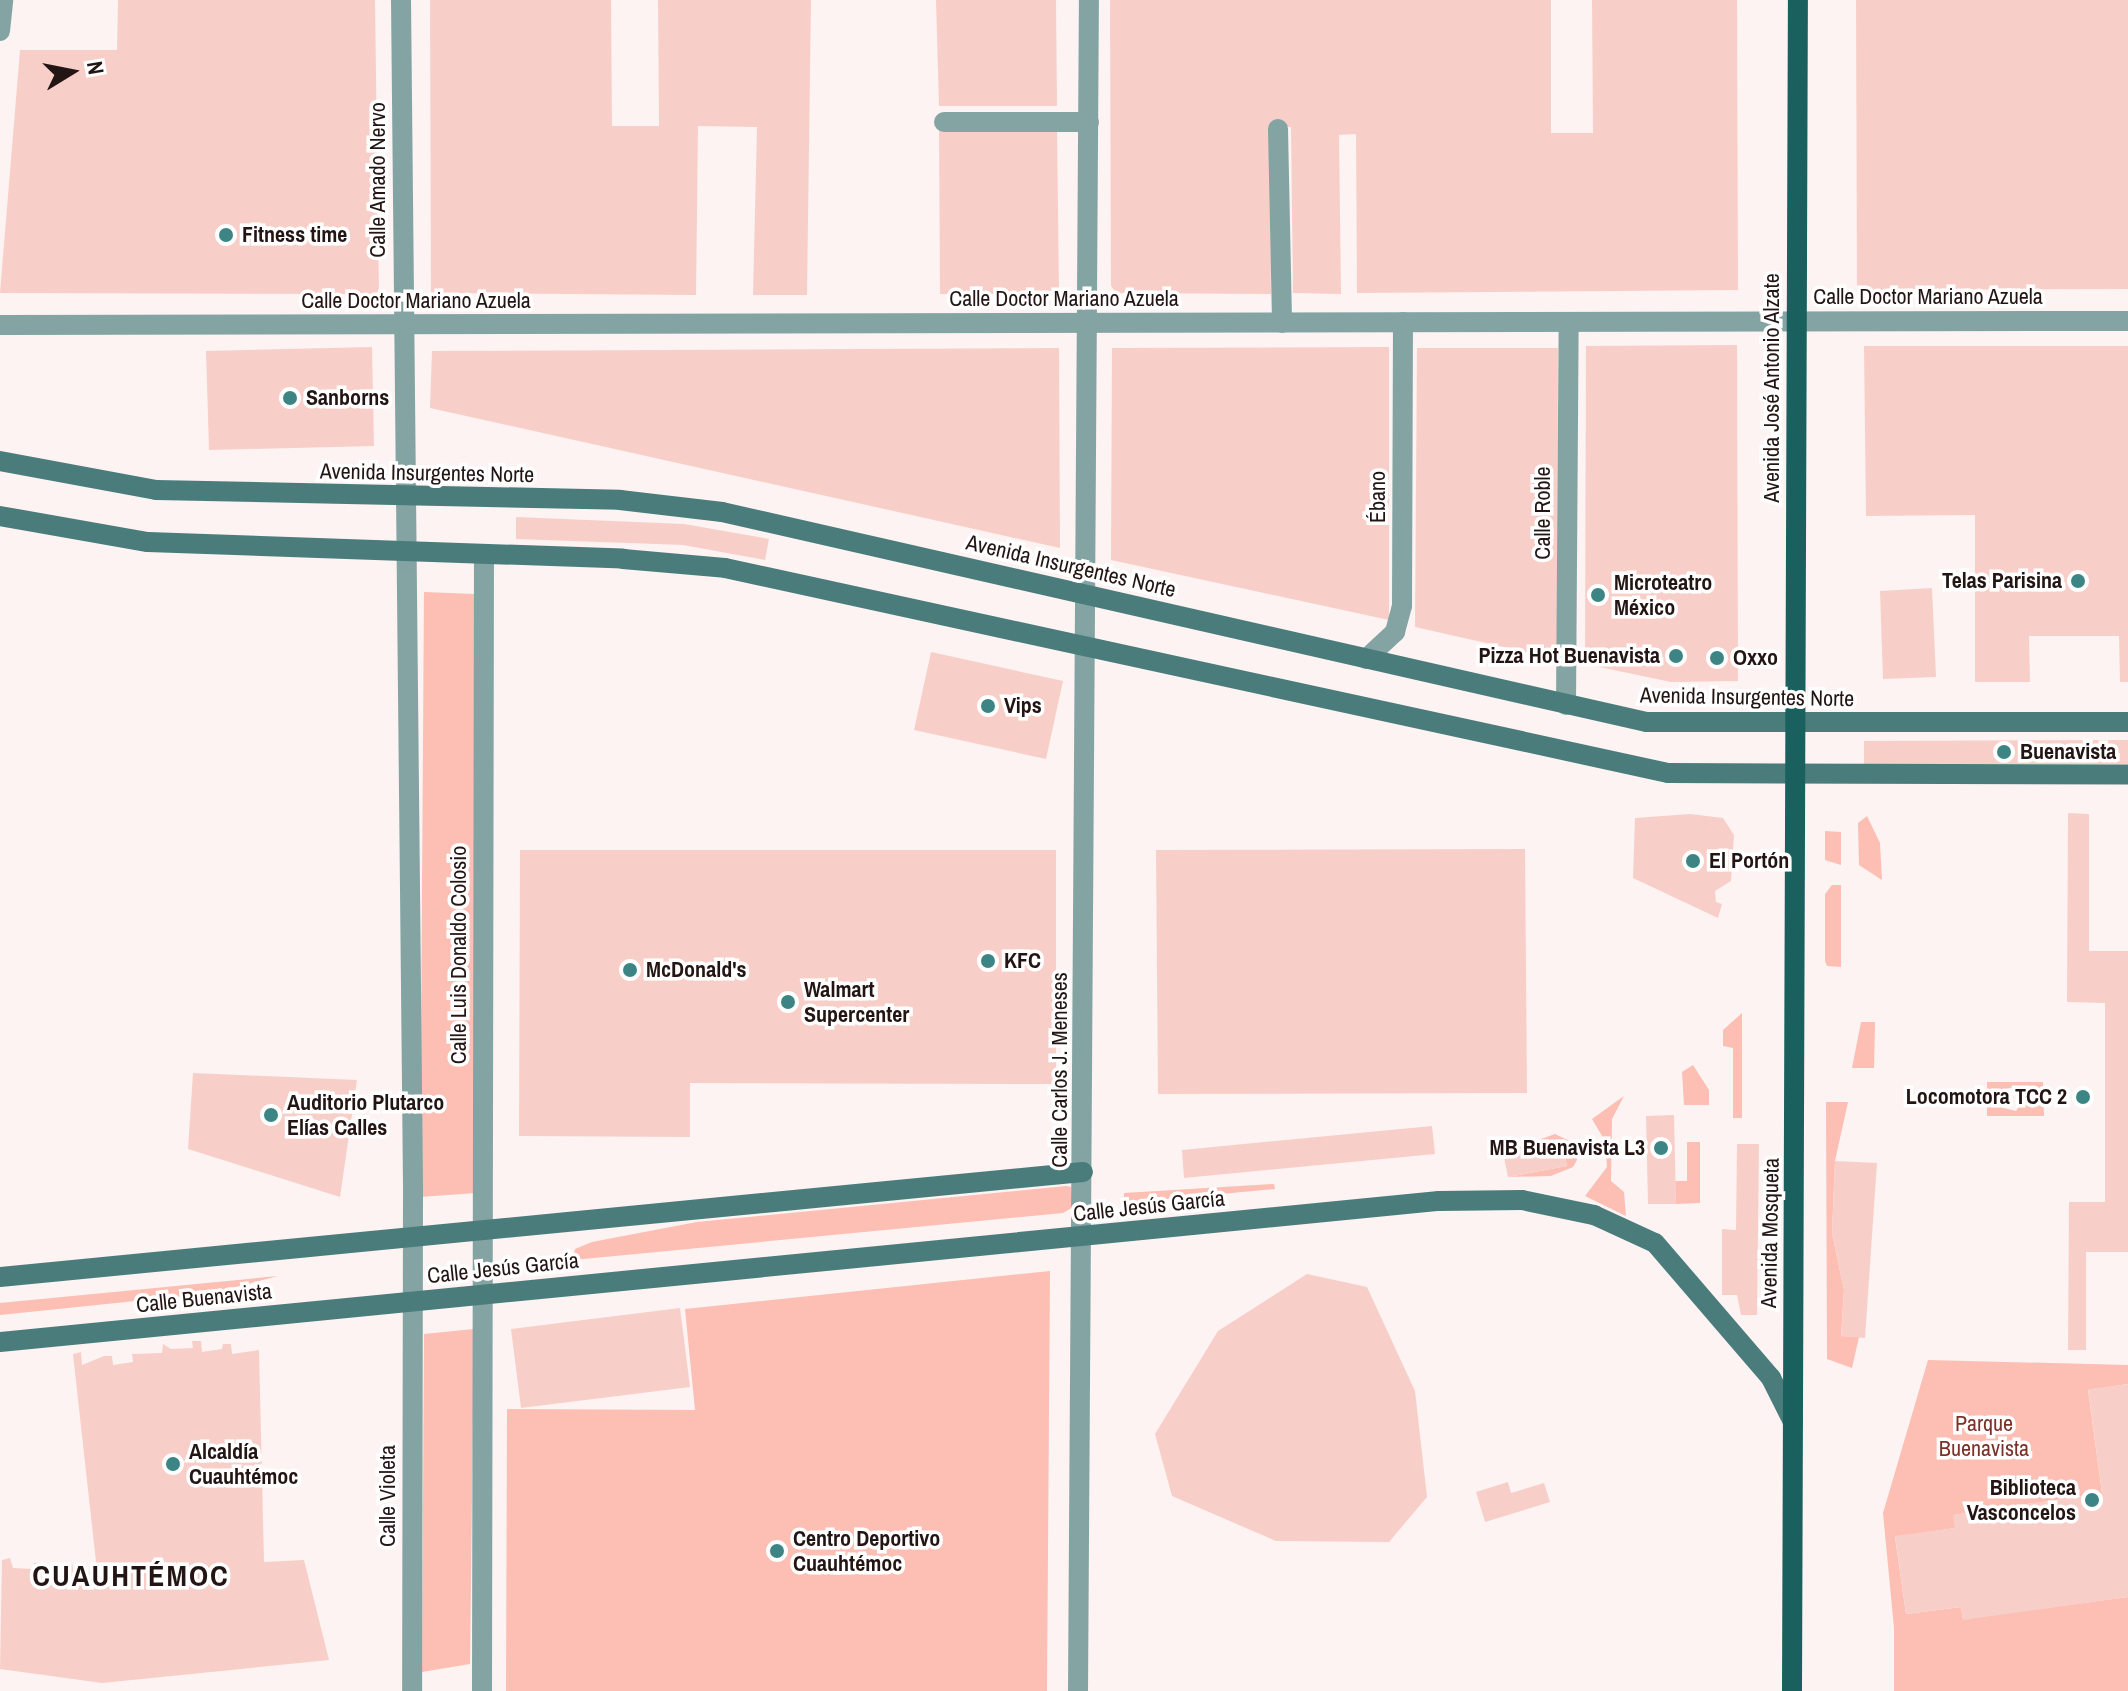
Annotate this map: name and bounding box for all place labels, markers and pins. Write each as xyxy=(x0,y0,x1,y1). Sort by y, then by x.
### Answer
place label: Fitness time xyxy=(242,222,347,248)
marker: Fitness time xyxy=(217,226,235,244)
place label: Sanborns xyxy=(306,385,389,411)
marker: Sanborns xyxy=(281,389,299,407)
place label: Telas Parisina xyxy=(1942,568,2062,594)
place label: Microteatro México xyxy=(1614,569,1712,620)
marker: Telas Parisina xyxy=(2069,572,2087,590)
marker: Microteatro México xyxy=(1589,586,1607,604)
place label: Pizza Hot Buenavista xyxy=(1479,643,1660,669)
place label: Oxxo xyxy=(1733,645,1778,671)
marker: Pizza Hot Buenavista xyxy=(1667,647,1685,665)
marker: Oxxo xyxy=(1708,649,1726,667)
place label: Vips xyxy=(1004,693,1042,719)
marker: Vips xyxy=(979,697,997,715)
place label: Buenavista xyxy=(2020,739,2116,765)
marker: Buenavista xyxy=(1995,743,2013,761)
place label: El Portón xyxy=(1709,848,1789,874)
marker: El Portón xyxy=(1684,852,1702,870)
place label: KFC xyxy=(1004,948,1041,974)
marker: KFC xyxy=(979,952,997,970)
place label: McDonald's xyxy=(646,957,747,983)
marker: McDonald's xyxy=(621,961,639,979)
place label: Walmart Supercenter xyxy=(804,976,909,1028)
marker: Walmart Supercenter xyxy=(779,993,797,1011)
place label: Locomotora TCC 2 xyxy=(1906,1084,2067,1110)
marker: Locomotora TCC 2 xyxy=(2074,1088,2092,1106)
place label: Auditorio Plutarco Elías Calles xyxy=(287,1089,444,1140)
marker: Auditorio Plutarco Elías Calles xyxy=(262,1106,280,1124)
place label: MB Buenavista L3 xyxy=(1490,1135,1645,1161)
marker: MB Buenavista L3 xyxy=(1652,1139,1670,1157)
place label: Alcaldía Cuauhtémoc xyxy=(189,1438,298,1490)
marker: Alcaldía Cuauhtémoc xyxy=(164,1455,182,1473)
place label: Biblioteca Vasconcelos xyxy=(1967,1474,2076,1526)
marker: Biblioteca Vasconcelos xyxy=(2083,1491,2101,1509)
place label: Centro Deportivo Cuauhtémoc xyxy=(793,1525,940,1576)
marker: Centro Deportivo Cuauhtémoc xyxy=(768,1542,786,1560)

